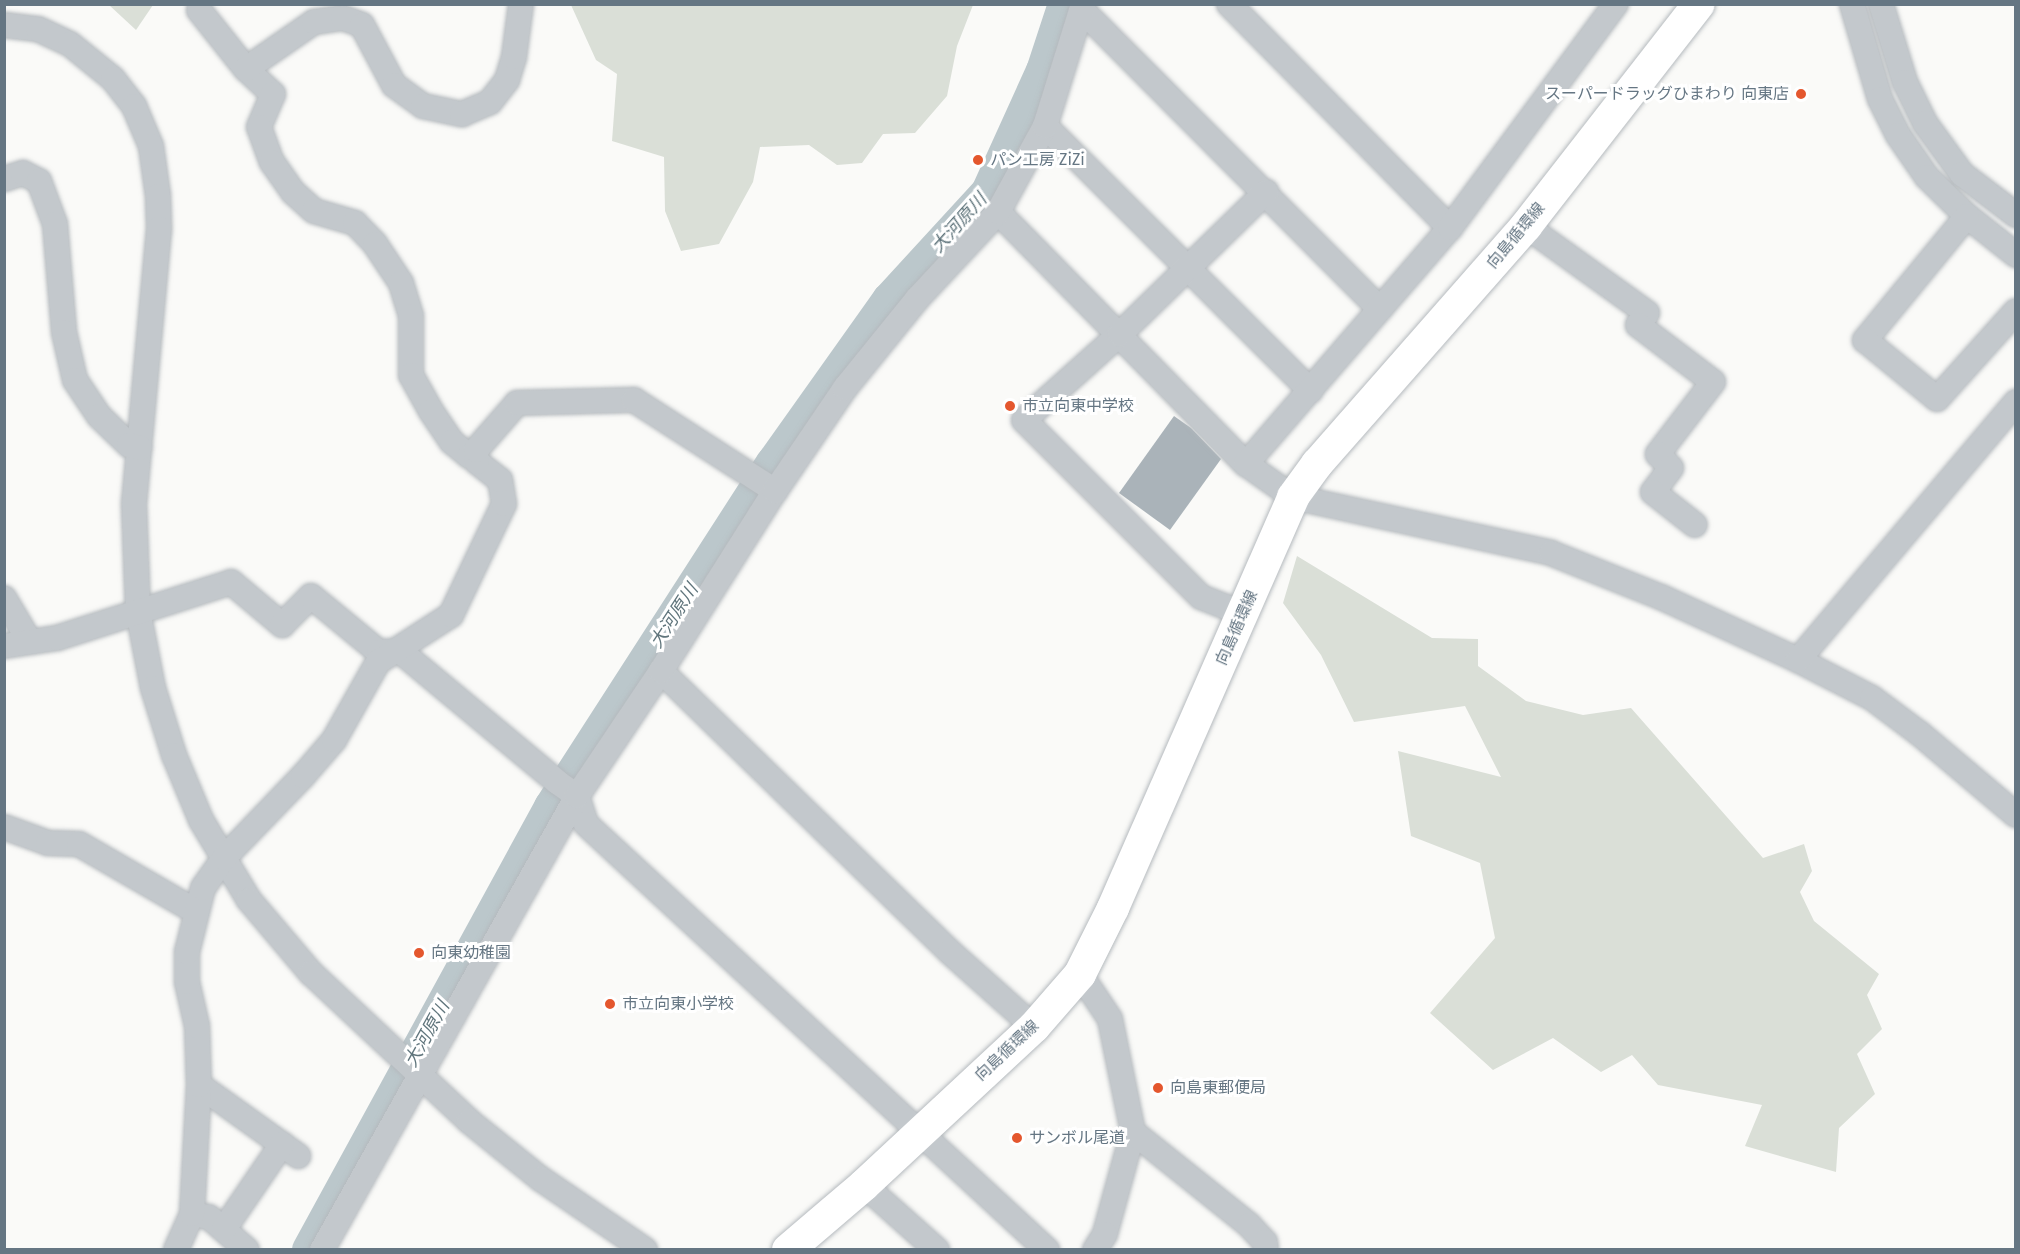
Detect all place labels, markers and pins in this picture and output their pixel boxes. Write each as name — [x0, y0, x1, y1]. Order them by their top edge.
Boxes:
place label: スーパードラッグひまわり 向東店 — [1545, 84, 1789, 104]
marker: スーパードラッグひまわり 向東店 — [1794, 87, 1808, 101]
place label: パン工房 ZiZi — [990, 150, 1084, 170]
marker: パン工房 ZiZi — [971, 153, 985, 167]
place label: 市立向東中学校 — [1022, 396, 1134, 416]
marker: 市立向東中学校 — [1003, 399, 1017, 413]
place label: 向東幼稚園 — [431, 943, 511, 963]
marker: 向東幼稚園 — [412, 946, 426, 960]
place label: 市立向東小学校 — [622, 994, 734, 1014]
marker: 市立向東小学校 — [603, 997, 617, 1011]
place label: 向島東郵便局 — [1170, 1078, 1266, 1098]
marker: 向島東郵便局 — [1151, 1081, 1165, 1095]
place label: サンボル尾道 — [1029, 1128, 1125, 1148]
marker: サンボル尾道 — [1010, 1131, 1024, 1145]

